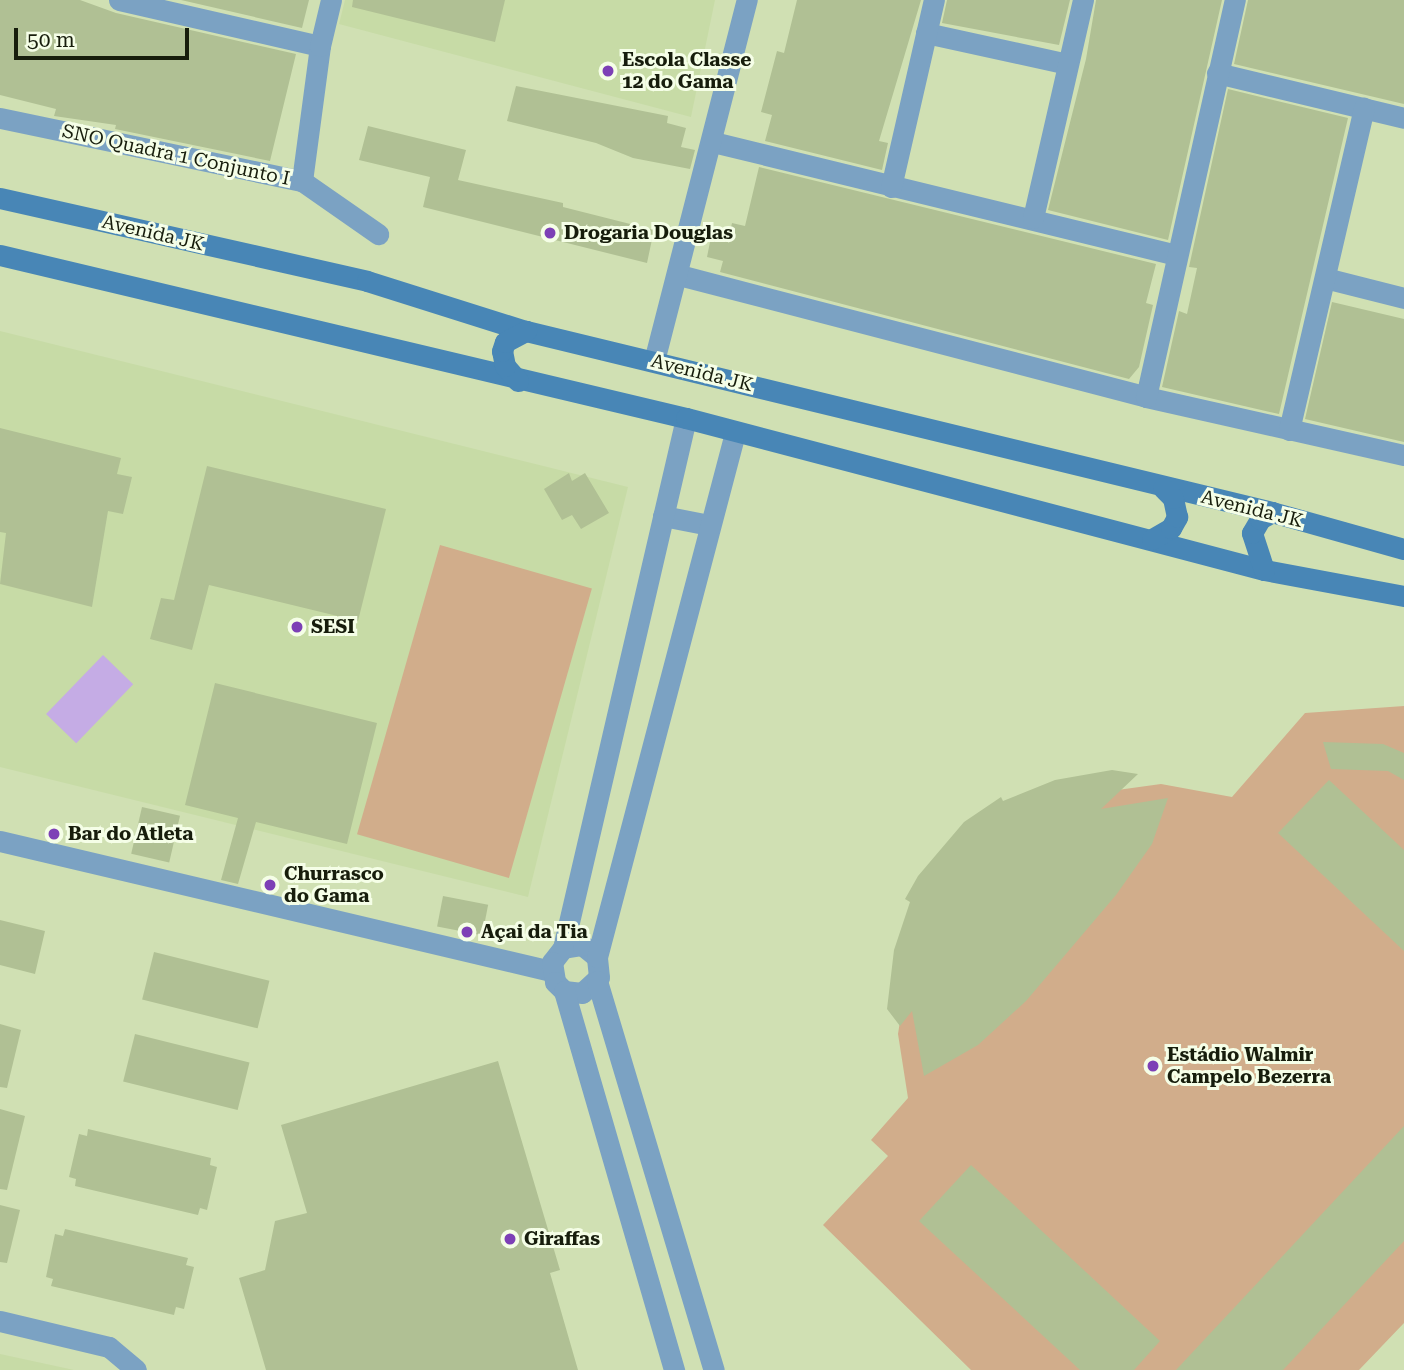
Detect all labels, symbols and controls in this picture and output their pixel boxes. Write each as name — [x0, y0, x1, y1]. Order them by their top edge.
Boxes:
scale bar — [18, 14, 192, 58]
text: 50 m — [27, 28, 75, 52]
place label: Escola Classe 12 do Gama — [622, 49, 751, 93]
marker: Escola Classe 12 do Gama — [600, 63, 616, 79]
street label: SNO Quadra 1 Conjunto I — [60, 120, 292, 190]
street label: Avenida JK — [100, 210, 206, 256]
place label: Drogaria Douglas — [564, 222, 733, 244]
marker: Drogaria Douglas — [542, 225, 558, 241]
street label: Avenida JK — [649, 349, 755, 397]
street label: Avenida JK — [1199, 485, 1305, 533]
place label: SESI — [311, 616, 355, 638]
marker: SESI — [289, 619, 305, 635]
place label: Bar do Atleta — [68, 823, 193, 845]
marker: Bar do Atleta — [46, 826, 62, 842]
place label: Churrasco do Gama — [284, 863, 384, 907]
marker: Churrasco do Gama — [262, 877, 278, 893]
place label: Açai da Tia — [481, 921, 588, 943]
marker: Açai da Tia — [459, 924, 475, 940]
place label: Estádio Walmir Campelo Bezerra — [1167, 1044, 1331, 1088]
marker: Estádio Walmir Campelo Bezerra — [1145, 1058, 1161, 1074]
place label: Giraffas — [524, 1228, 600, 1250]
marker: Giraffas — [502, 1231, 518, 1247]

